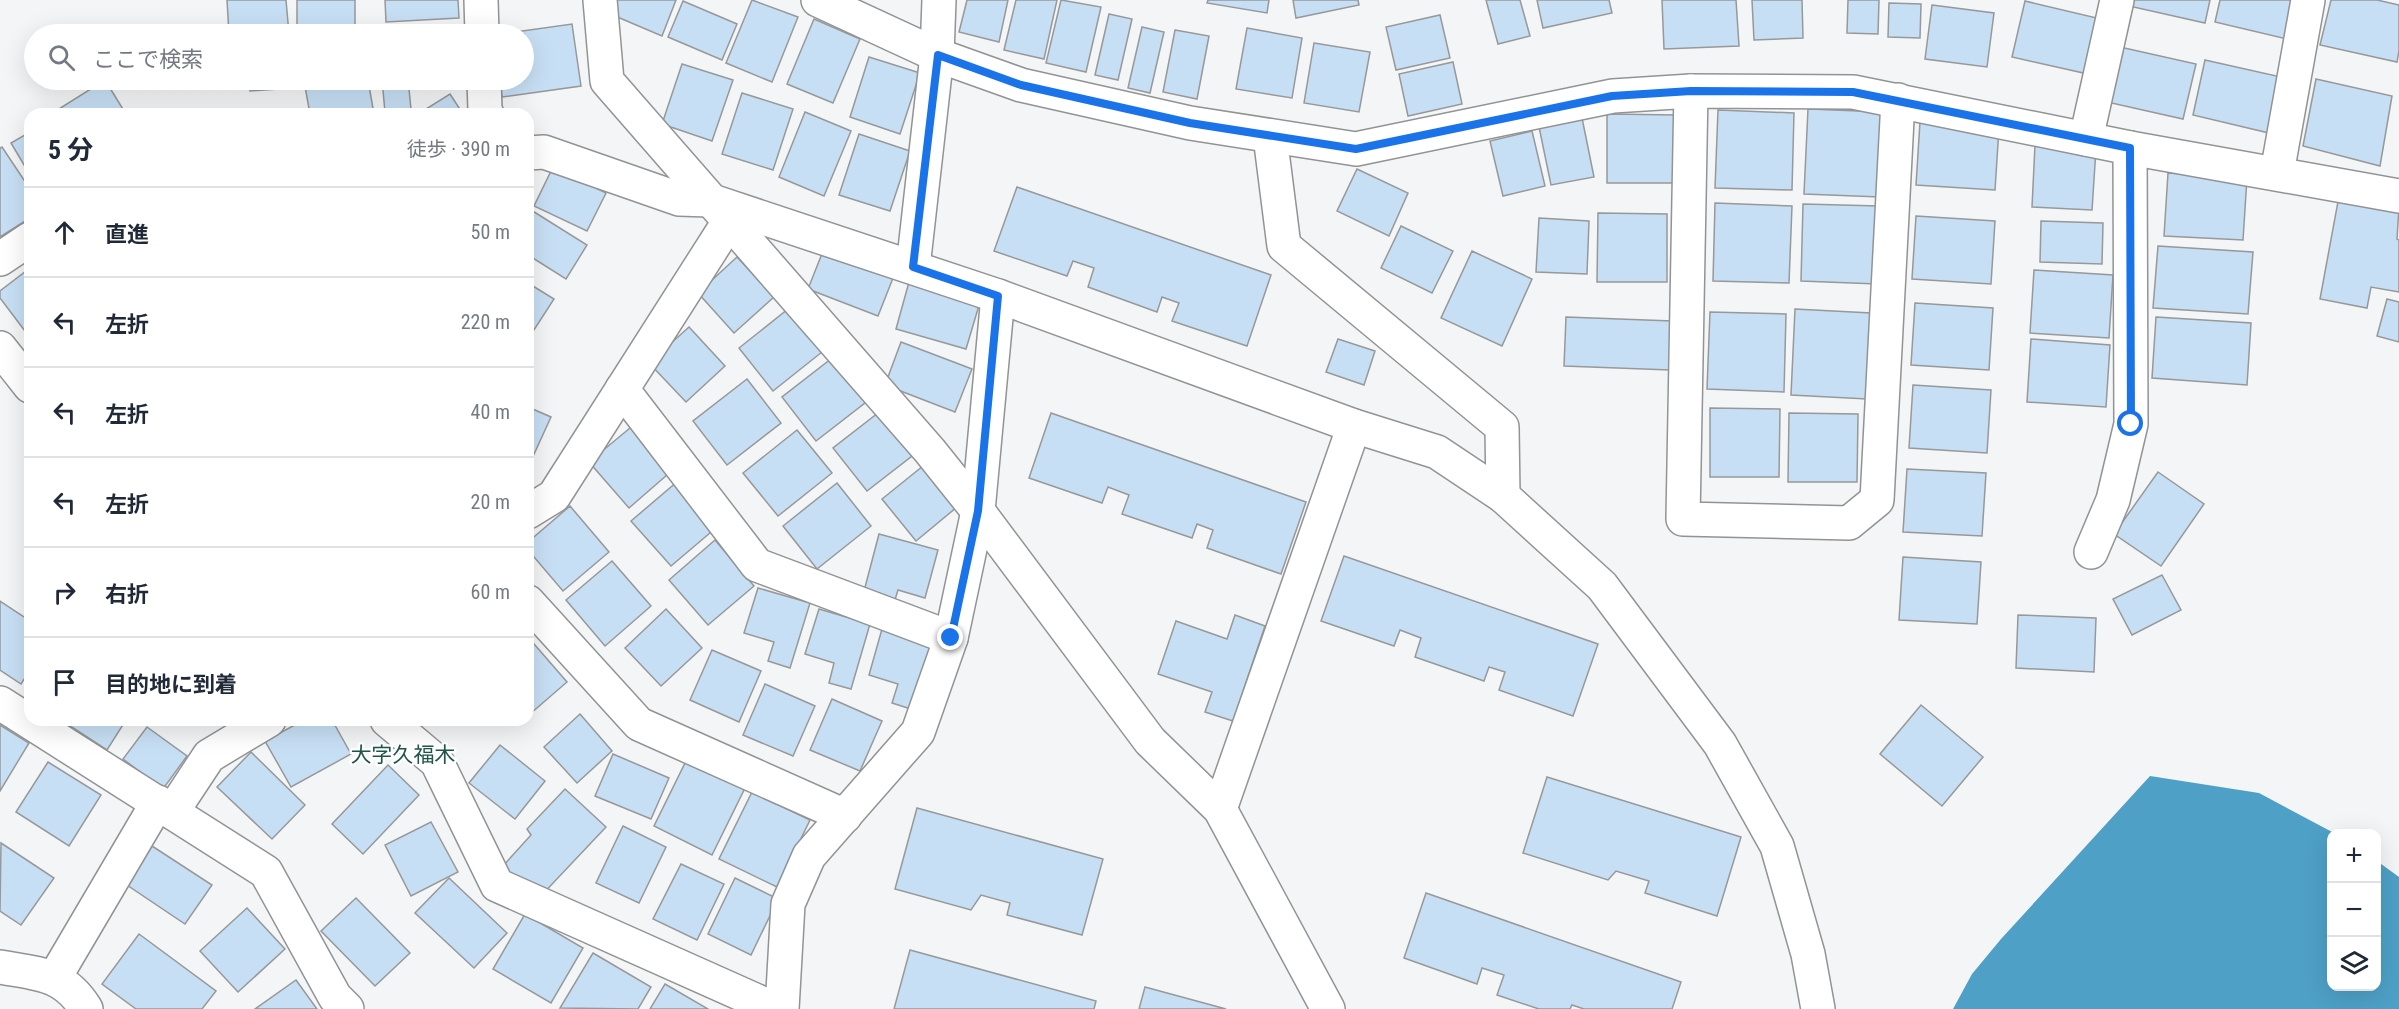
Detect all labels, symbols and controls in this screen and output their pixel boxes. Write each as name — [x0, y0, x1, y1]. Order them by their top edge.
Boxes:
search box — [24, 24, 534, 90]
icon: search — [45, 41, 78, 74]
text: ここで検索 — [93, 47, 203, 72]
text: 5 分 — [48, 135, 93, 165]
text: 徒歩 · 390 m — [407, 137, 510, 161]
icon: ahead — [48, 216, 81, 249]
text: 50 m — [471, 220, 510, 244]
text: 直進 — [105, 222, 149, 247]
icon: left — [48, 306, 81, 339]
text: 220 m — [461, 310, 510, 334]
text: 左折 — [105, 312, 149, 337]
icon: left — [48, 396, 81, 429]
text: 40 m — [471, 400, 510, 424]
text: 左折 — [105, 402, 149, 427]
route start — [2117, 410, 2143, 436]
icon: left — [48, 486, 81, 519]
text: 20 m — [471, 490, 510, 514]
text: 左折 — [105, 492, 149, 517]
icon: right — [48, 576, 81, 609]
text: 60 m — [471, 580, 510, 604]
text: 右折 — [105, 582, 149, 607]
route end — [937, 624, 963, 650]
icon: arrive — [48, 666, 81, 699]
text: 目的地に到着 — [105, 672, 237, 697]
district label: 大字久福木 — [351, 743, 456, 767]
map controls — [2327, 829, 2381, 991]
button: + — [2327, 829, 2381, 883]
button: − — [2327, 883, 2381, 937]
button: layers — [2327, 937, 2381, 991]

